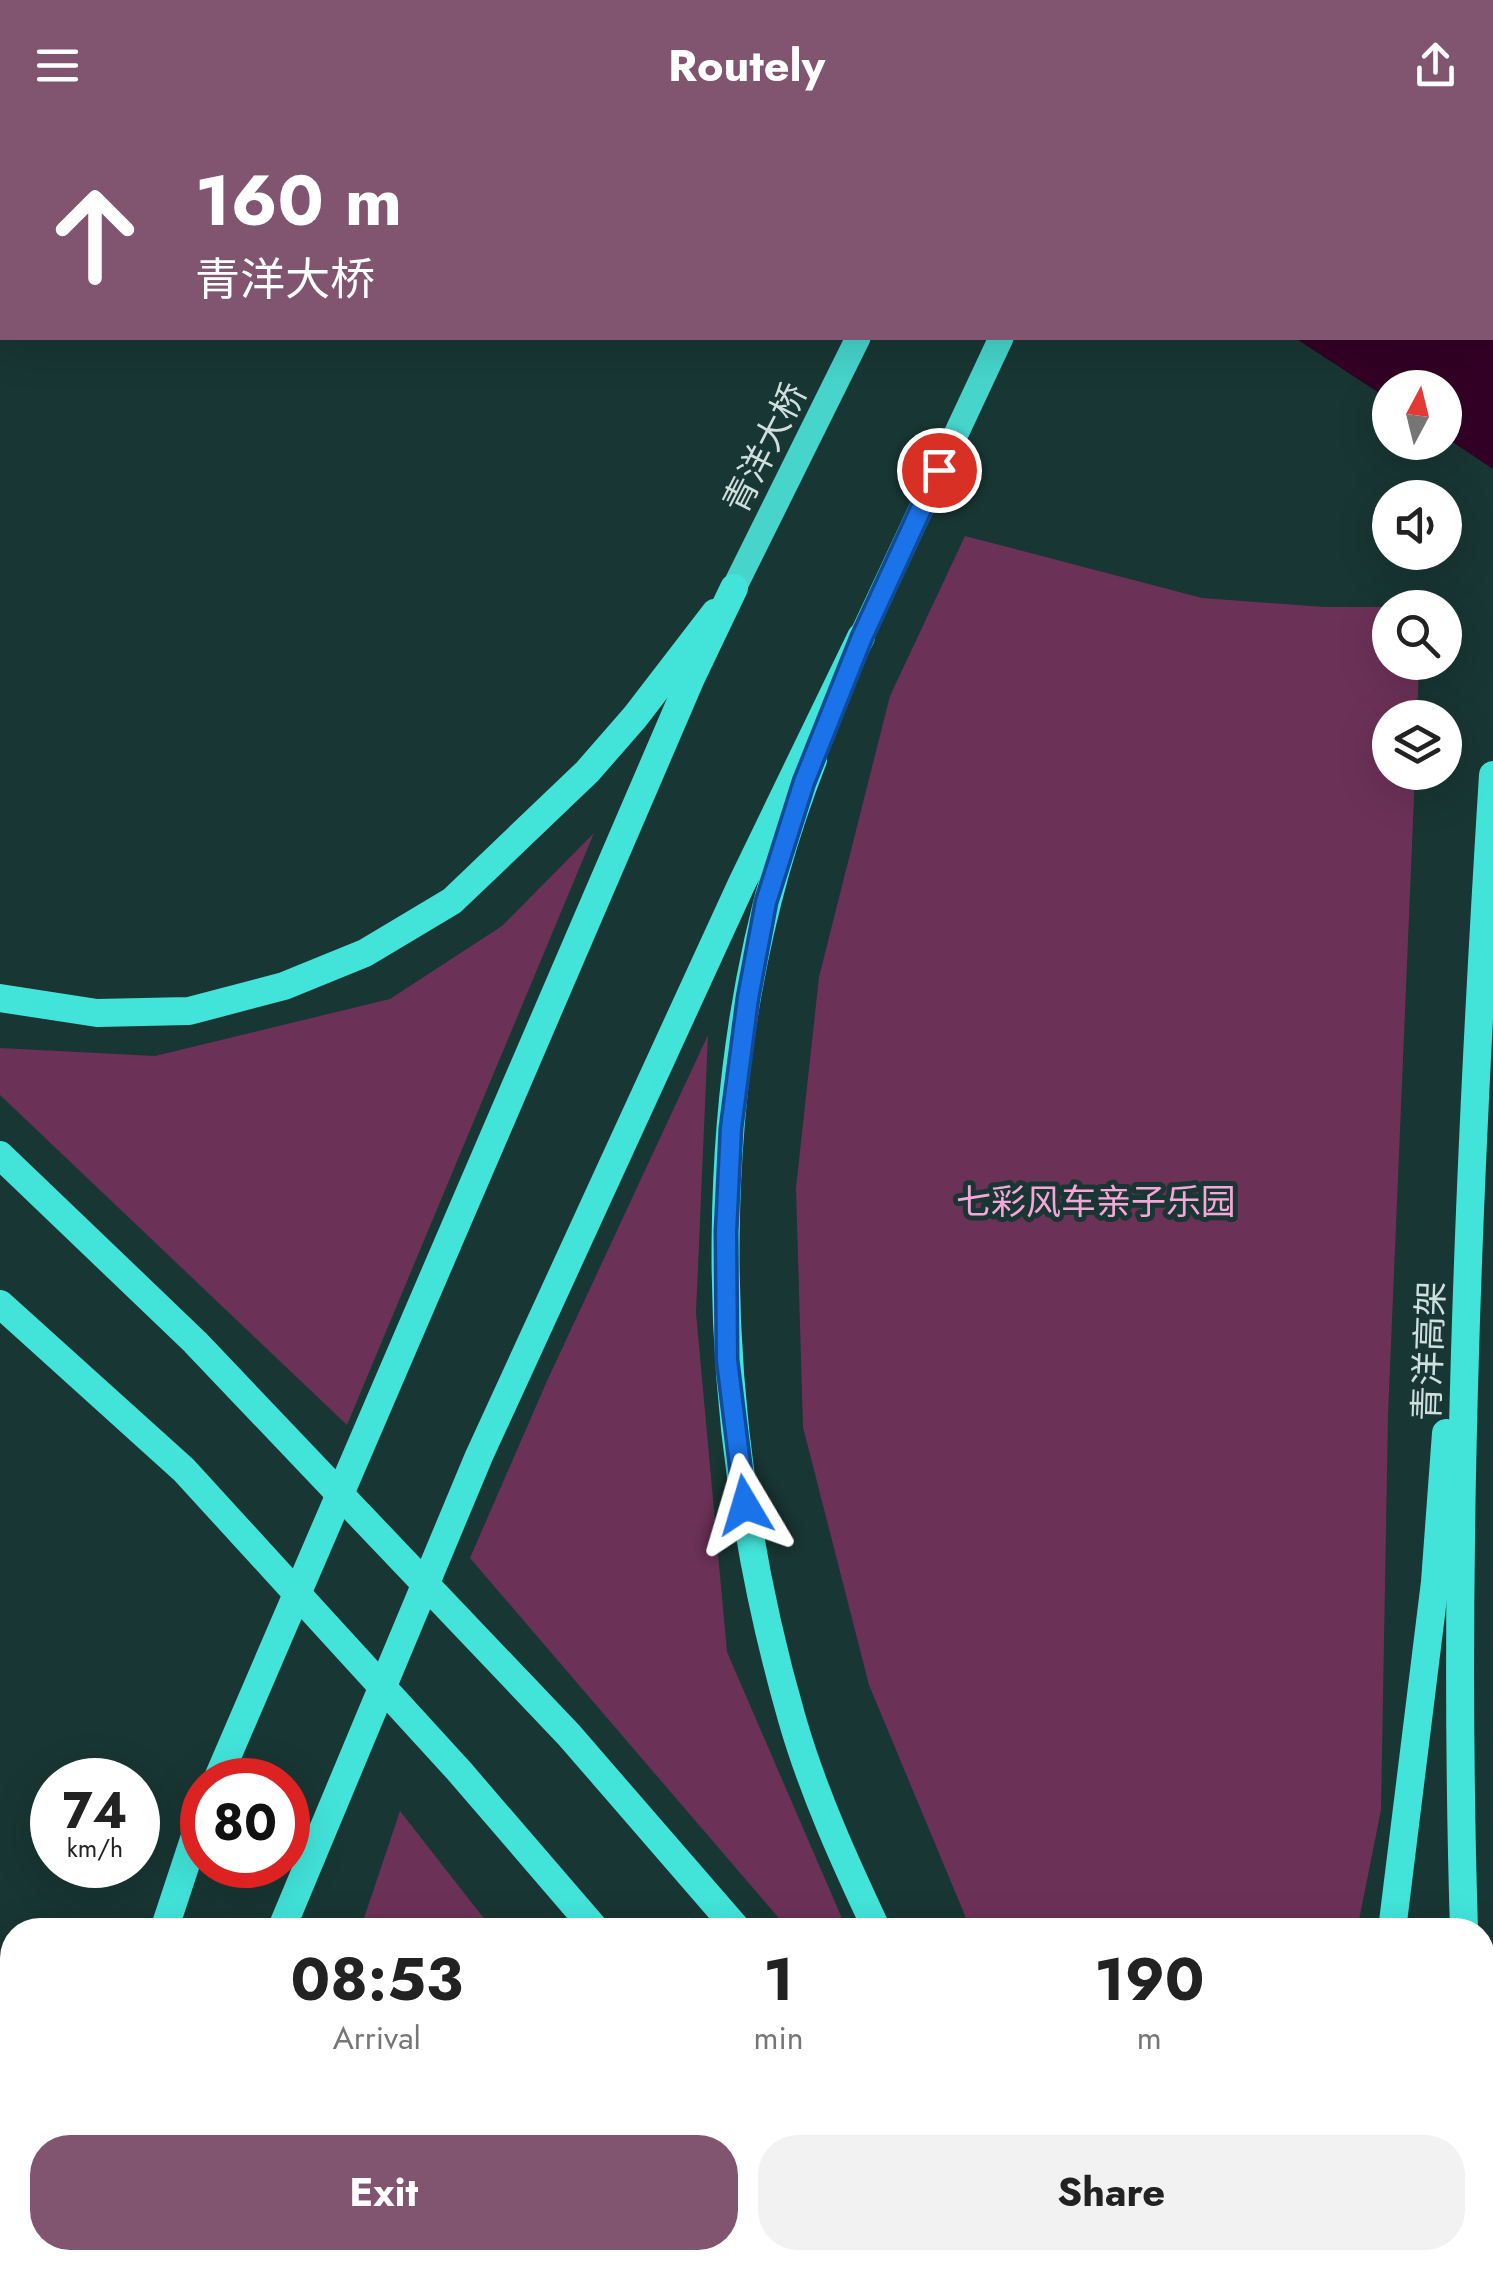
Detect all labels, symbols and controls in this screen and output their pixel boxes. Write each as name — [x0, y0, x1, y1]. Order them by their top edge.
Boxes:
text: Routely — [668, 33, 825, 98]
icon: menu — [30, 38, 85, 93]
icon: share — [1408, 38, 1463, 93]
text: 160 m — [195, 150, 402, 251]
icon: ahead — [30, 170, 160, 300]
text: 青洋大桥 — [195, 247, 375, 312]
north arrow — [1372, 370, 1462, 460]
map controls — [1372, 370, 1462, 790]
street label: 青洋大桥 — [711, 374, 819, 522]
pin — [897, 428, 982, 513]
icon: arrive — [912, 443, 967, 498]
button: sound — [1372, 480, 1462, 570]
button: search — [1372, 590, 1462, 680]
button: layers — [1372, 700, 1462, 790]
park label: 七彩风车亲子乐园 — [956, 1177, 1236, 1227]
street label: 青洋高架 — [1402, 1280, 1456, 1422]
position arrow — [693, 1453, 797, 1557]
speed limit sign: 80 — [180, 1758, 310, 1888]
text: 74 — [62, 1774, 128, 1847]
text: km/h — [67, 1830, 123, 1866]
text: 08:53 — [290, 1936, 463, 2023]
text: 1 — [763, 1936, 794, 2023]
text: 190 — [1094, 1936, 1205, 2023]
text: Arrival — [333, 2015, 421, 2061]
text: min — [754, 2015, 804, 2061]
text: m — [1137, 2015, 1162, 2061]
button: Exit — [30, 2135, 738, 2250]
button: Share — [758, 2135, 1465, 2250]

